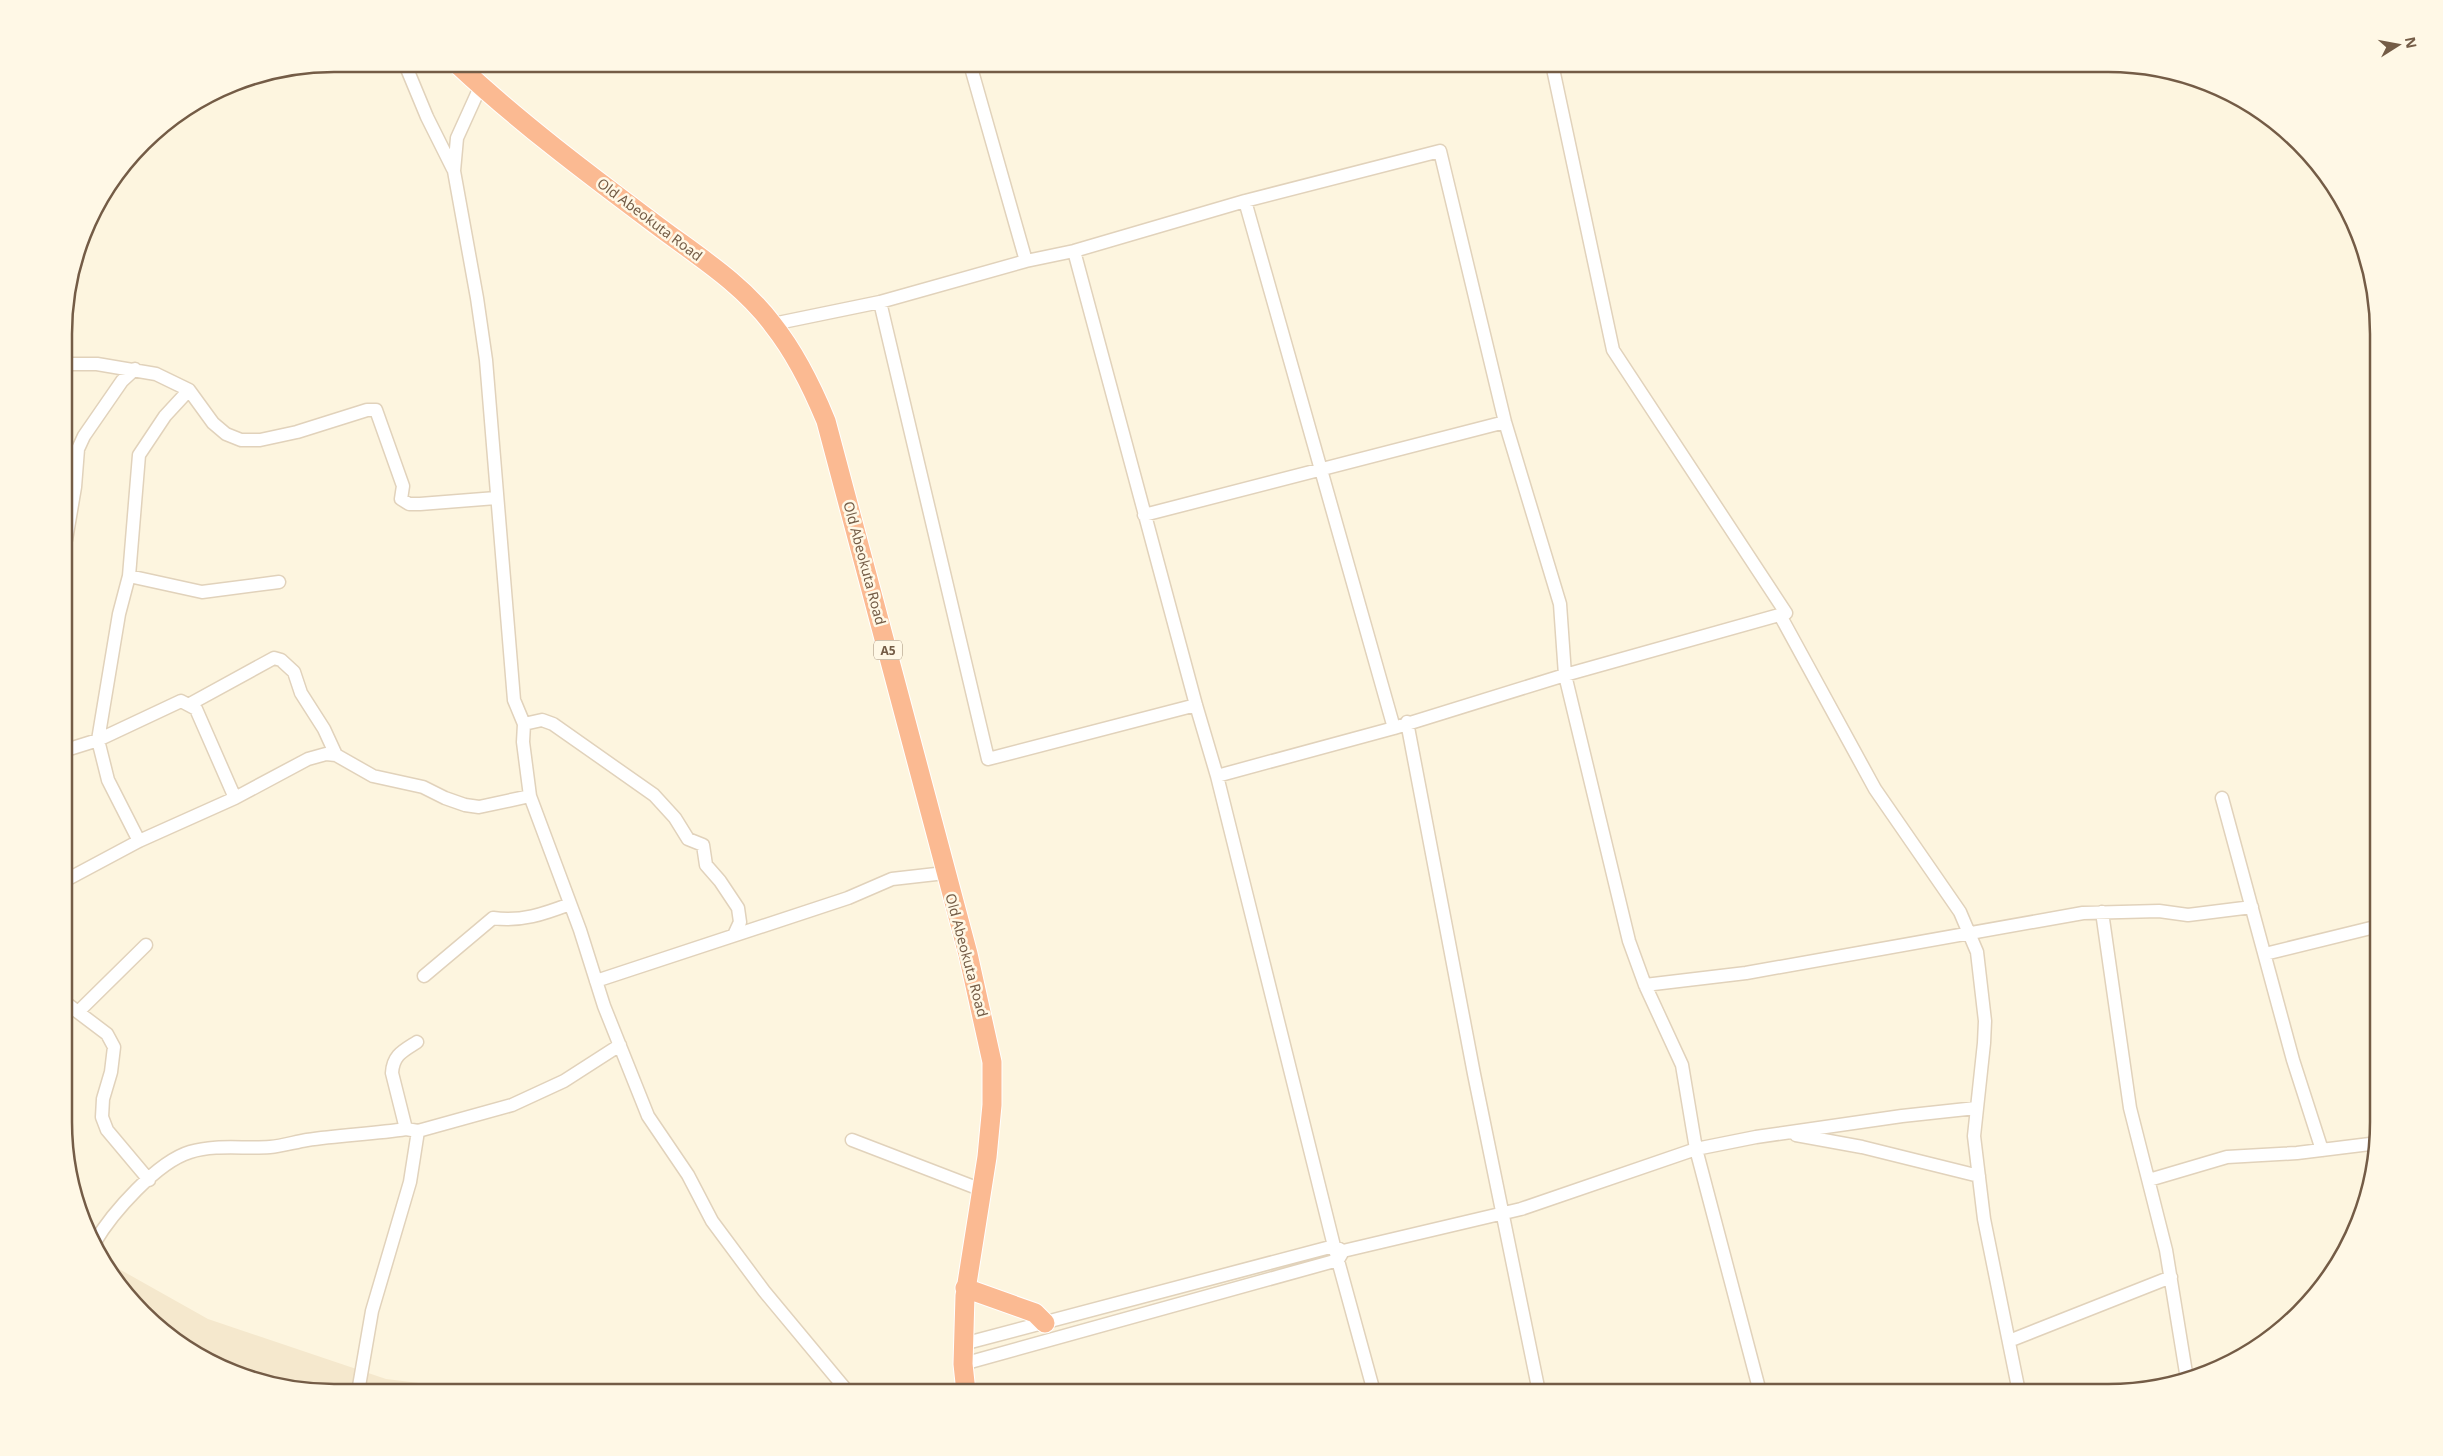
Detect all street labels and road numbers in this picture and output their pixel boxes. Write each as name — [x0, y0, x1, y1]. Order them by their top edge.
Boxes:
street label: Old Abeokuta Road — [594, 173, 706, 265]
street label: Old Abeokuta Road — [839, 499, 891, 627]
road number: A5 — [874, 640, 902, 660]
street label: Old Abeokuta Road — [941, 891, 993, 1019]

